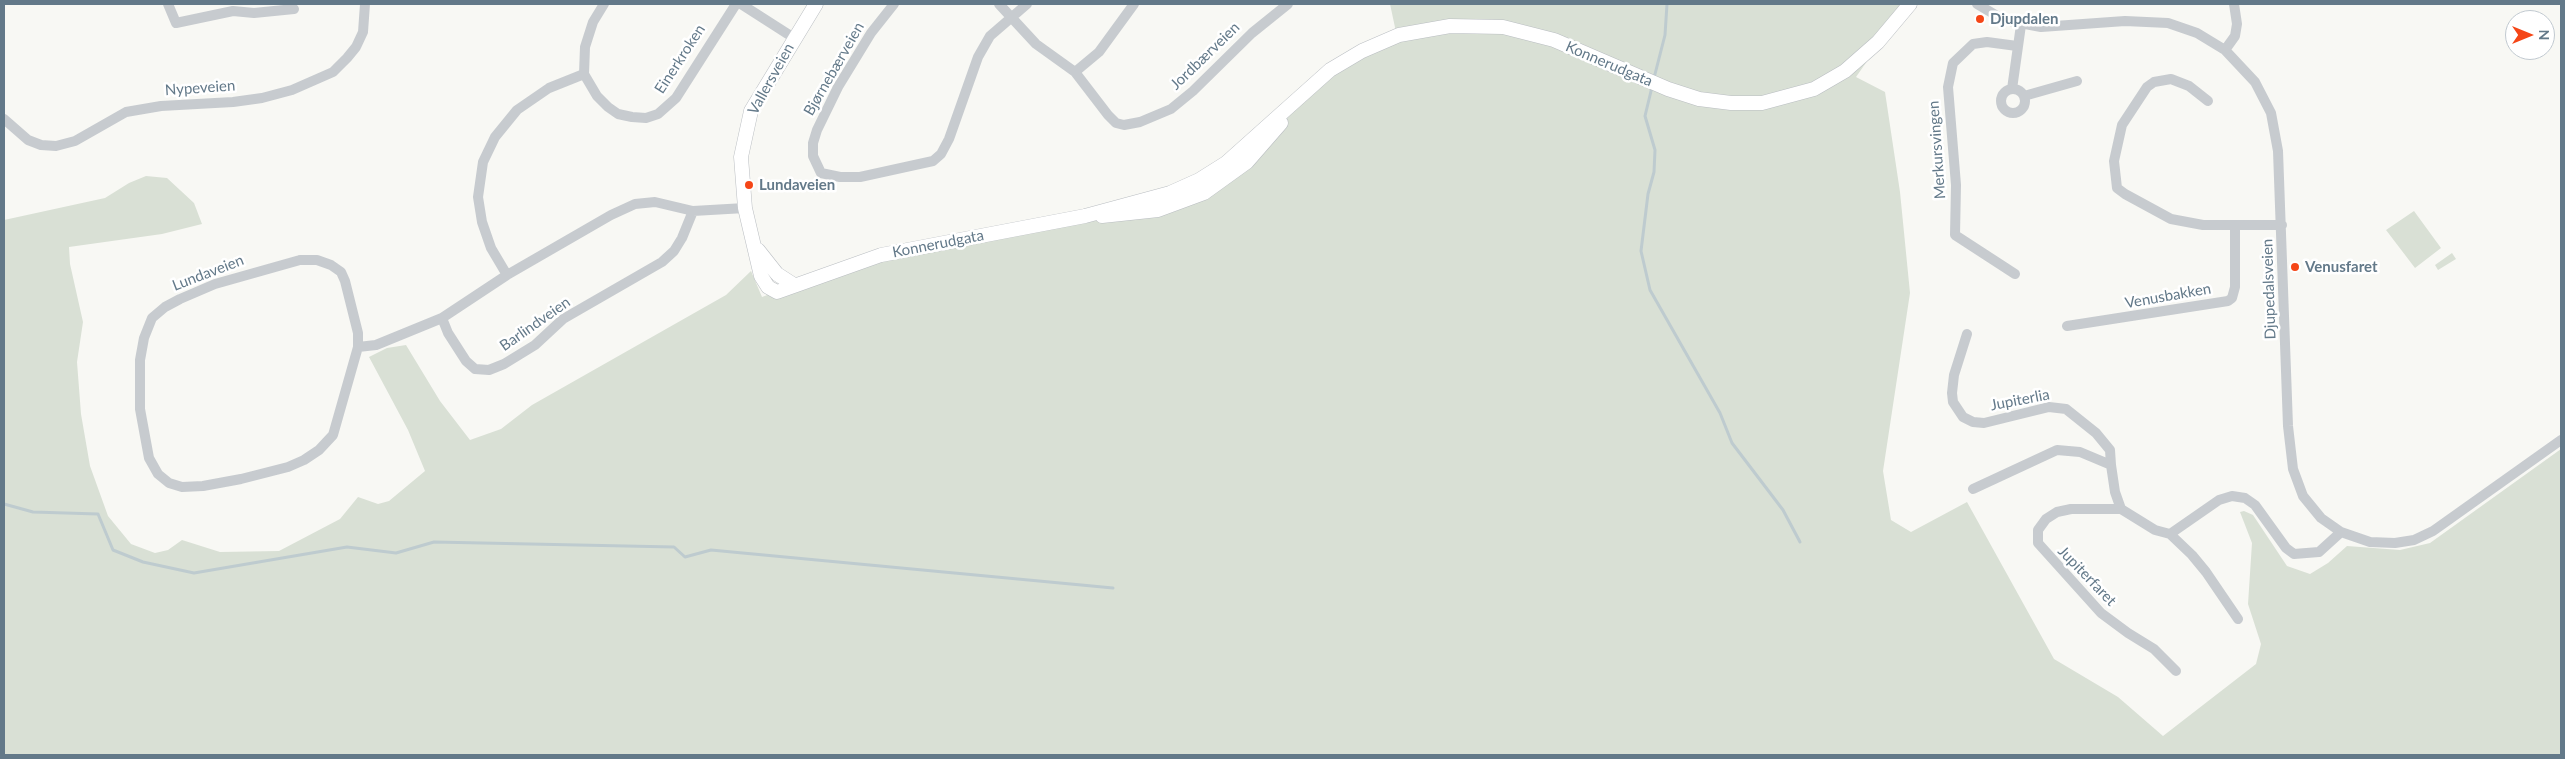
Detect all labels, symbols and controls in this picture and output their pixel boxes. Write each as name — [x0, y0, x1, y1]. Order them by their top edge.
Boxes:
place label: Djupdalen — [1990, 10, 2058, 28]
north arrow — [2505, 10, 2555, 60]
marker: Djupdalen — [1974, 13, 1986, 25]
street label: Jordbærveien — [1167, 18, 1243, 94]
street label: Bjørnebærveien — [800, 19, 868, 119]
street label: Einerkroken — [651, 21, 709, 97]
text: N — [2536, 30, 2553, 40]
street label: Konnerudgata — [1563, 38, 1655, 90]
street label: Vallersveien — [744, 40, 798, 118]
street label: Nypeveien — [164, 77, 236, 99]
street label: Merkursvingen — [1925, 100, 1949, 200]
place label: Lundaveien — [759, 176, 835, 194]
marker: Lundaveien — [743, 179, 755, 191]
street label: Konnerudgata — [891, 226, 985, 262]
street label: Djupedalsveien — [2258, 238, 2280, 340]
street label: Lundaveien — [170, 251, 246, 295]
place label: Venusfaret — [2305, 258, 2378, 276]
marker: Venusfaret — [2289, 261, 2301, 273]
street label: Venusbakken — [2124, 280, 2212, 312]
street label: Barlindveien — [496, 293, 574, 355]
street label: Jupiterlia — [1989, 385, 2051, 415]
street label: Jupiterfaret — [2054, 542, 2120, 610]

